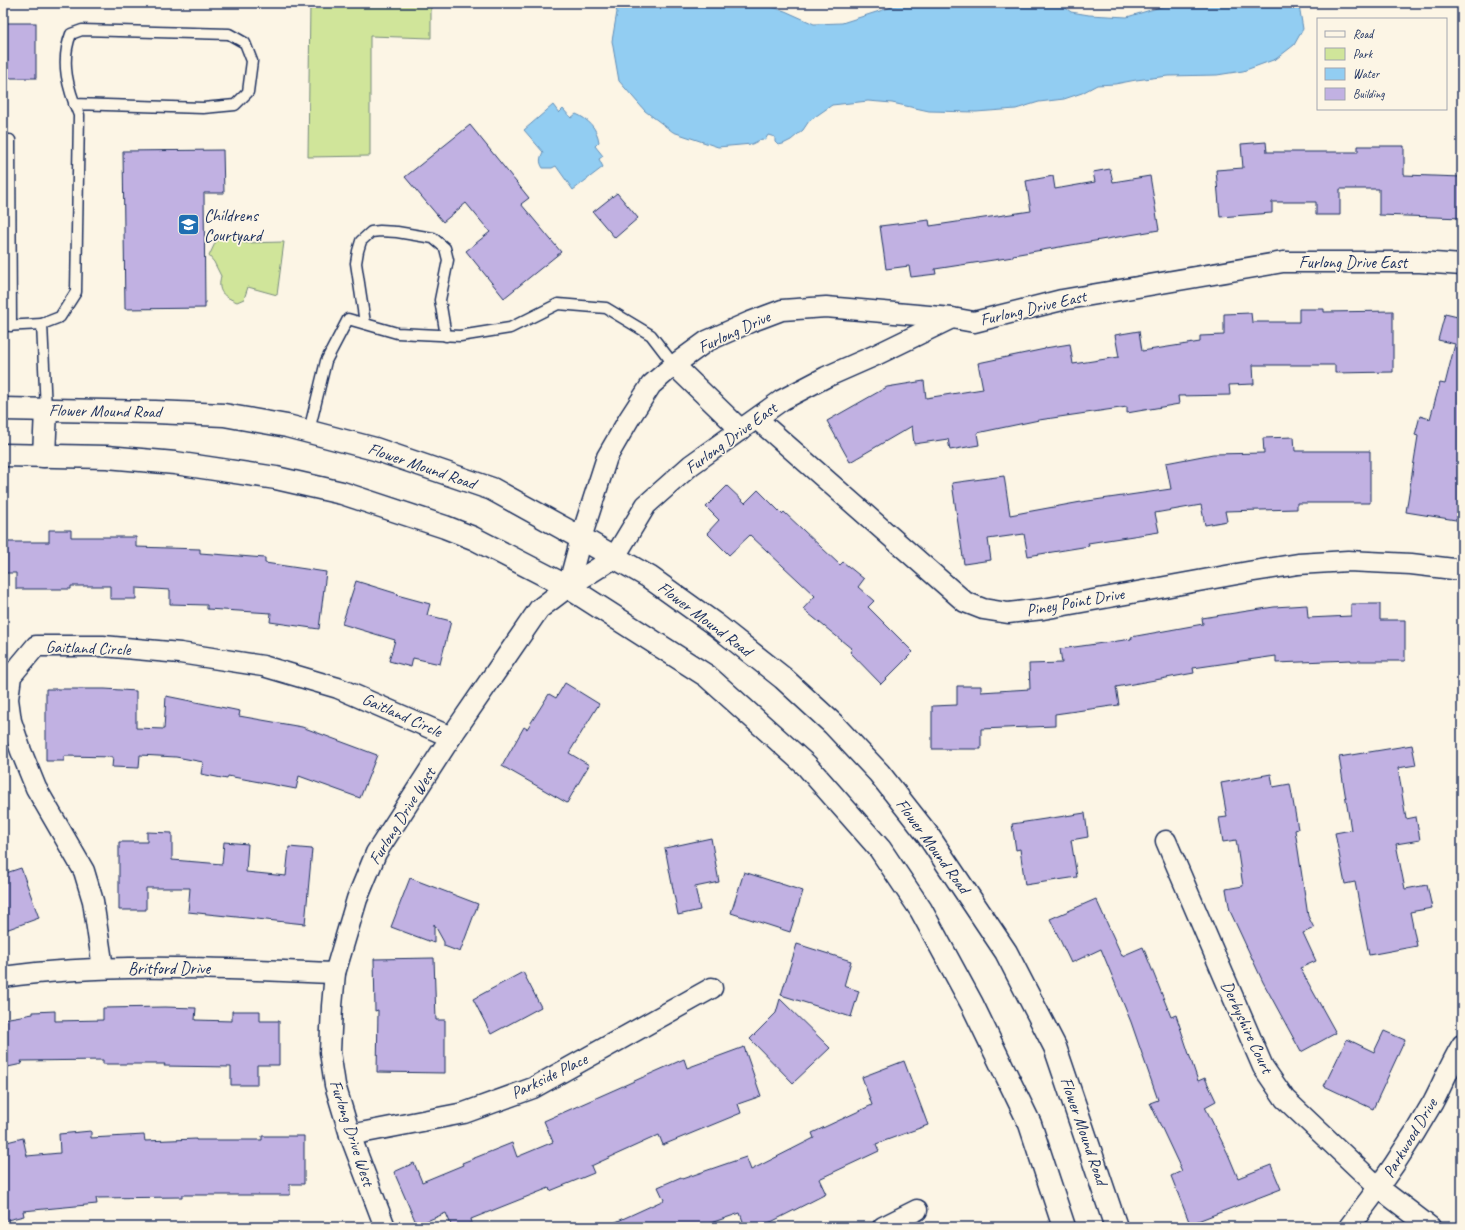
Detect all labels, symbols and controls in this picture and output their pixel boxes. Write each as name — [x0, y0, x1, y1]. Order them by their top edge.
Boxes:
legend — [1317, 18, 1447, 110]
text: Road — [1353, 26, 1375, 42]
text: Park — [1353, 46, 1374, 62]
text: Water — [1353, 66, 1381, 82]
text: Building — [1353, 86, 1385, 102]
place label: Childrens Courtyard — [204, 205, 265, 246]
school or university icon: Childrens Courtyard — [176, 212, 202, 238]
street label: Furlong Drive East — [1299, 252, 1409, 273]
street label: Furlong Drive East — [978, 285, 1090, 330]
street label: Furlong Drive — [695, 306, 775, 358]
street label: Furlong Drive East — [681, 396, 783, 478]
street label: Flower Mound Road — [49, 400, 164, 423]
street label: Flower Mound Road — [365, 438, 481, 495]
street label: Flower Mound Road — [654, 577, 758, 663]
street label: Piney Point Drive — [1024, 583, 1127, 621]
street label: Gaitland Circle — [45, 636, 132, 660]
street label: Gaitland Circle — [359, 688, 446, 742]
street label: Furlong Drive West — [364, 762, 441, 868]
street label: Flower Mound Road — [891, 794, 976, 900]
street label: Britford Drive — [128, 958, 211, 979]
street label: Derbyshire Court — [1216, 978, 1279, 1079]
street label: Parkside Place — [507, 1048, 592, 1103]
street label: Flower Mound Road — [1056, 1074, 1113, 1190]
street label: Furlong Drive West — [325, 1077, 380, 1191]
street label: Parkwood Drive — [1378, 1093, 1443, 1181]

